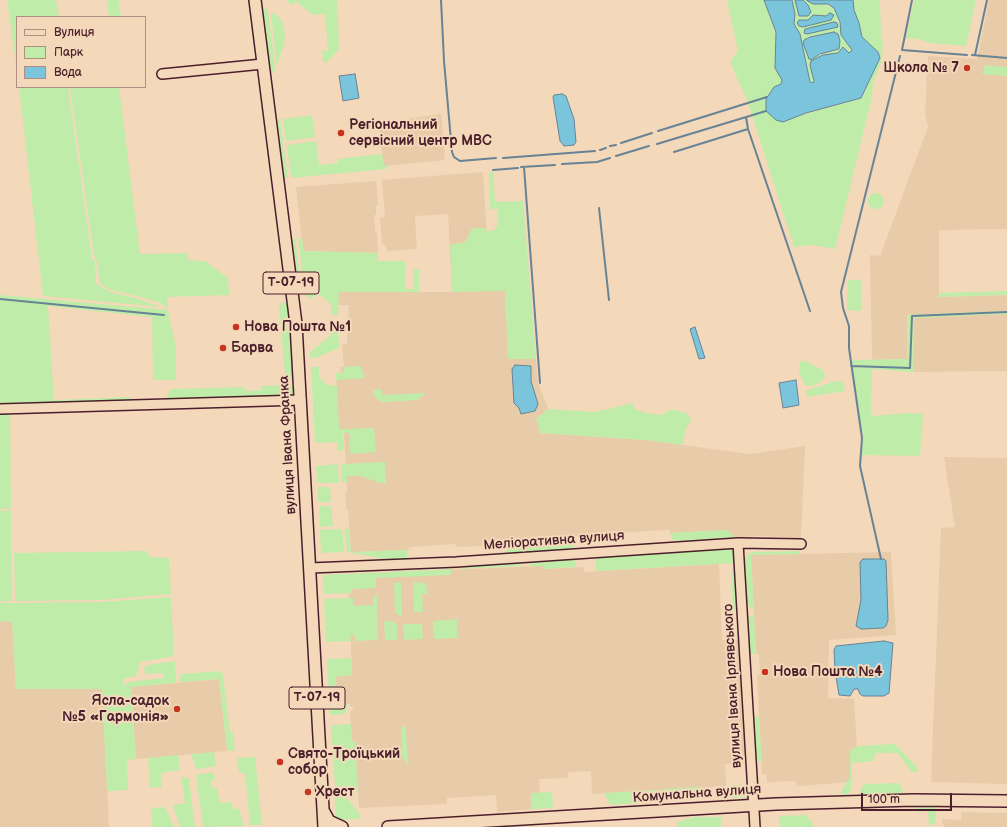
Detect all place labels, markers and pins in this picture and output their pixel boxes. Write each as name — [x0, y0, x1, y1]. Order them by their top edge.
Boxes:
place label: Школа № 7 — [883, 60, 959, 76]
marker: Школа № 7 — [962, 63, 972, 73]
place label: Регіональний сервісний центр МВС — [349, 117, 492, 150]
marker: Регіональний сервісний центр МВС — [336, 128, 346, 138]
place label: Нова Пошта №1 — [244, 319, 351, 335]
marker: Нова Пошта №1 — [231, 322, 241, 332]
place label: Барва — [231, 340, 273, 356]
marker: Барва — [218, 343, 228, 353]
place label: Нова Пошта №4 — [773, 664, 882, 680]
marker: Нова Пошта №4 — [760, 667, 770, 677]
place label: Ясла-садок №5 «Гармонія» — [62, 693, 169, 726]
marker: Ясла-садок №5 «Гармонія» — [172, 704, 182, 714]
place label: Свято-Троїцький собор — [288, 746, 400, 778]
marker: Свято-Троїцький собор — [275, 757, 285, 767]
place label: Хрест — [316, 784, 354, 800]
marker: Хрест — [303, 787, 313, 797]

